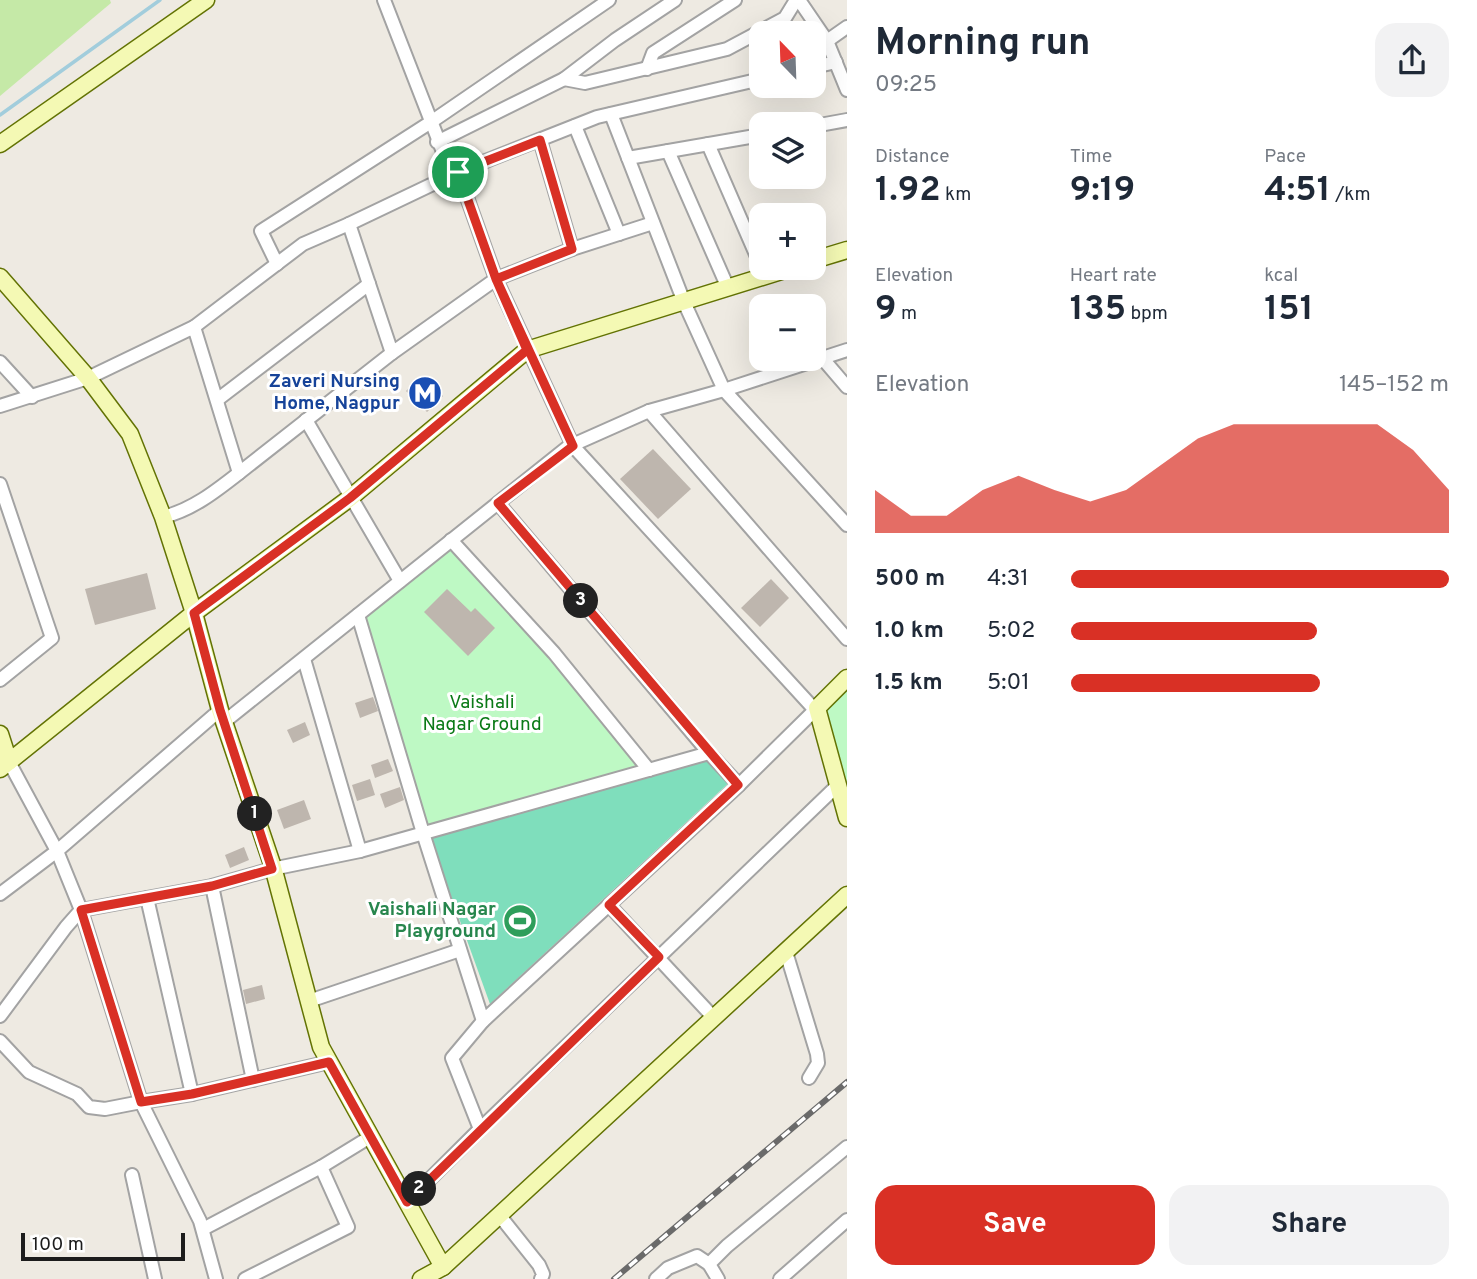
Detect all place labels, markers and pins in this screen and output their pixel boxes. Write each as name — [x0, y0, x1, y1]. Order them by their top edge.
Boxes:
pin — [428, 142, 488, 202]
place label: Zaveri Nursing Home, Nagpur — [269, 370, 400, 416]
metro station icon: Zaveri Nursing Home, Nagpur — [406, 374, 444, 412]
pin: 3 — [564, 584, 598, 618]
pin: 1 — [238, 796, 272, 832]
place label: Vaishali Nagar Playground — [368, 898, 496, 944]
sports icon: Vaishali Nagar Playground — [501, 902, 539, 940]
pin: 2 — [402, 1172, 436, 1206]

